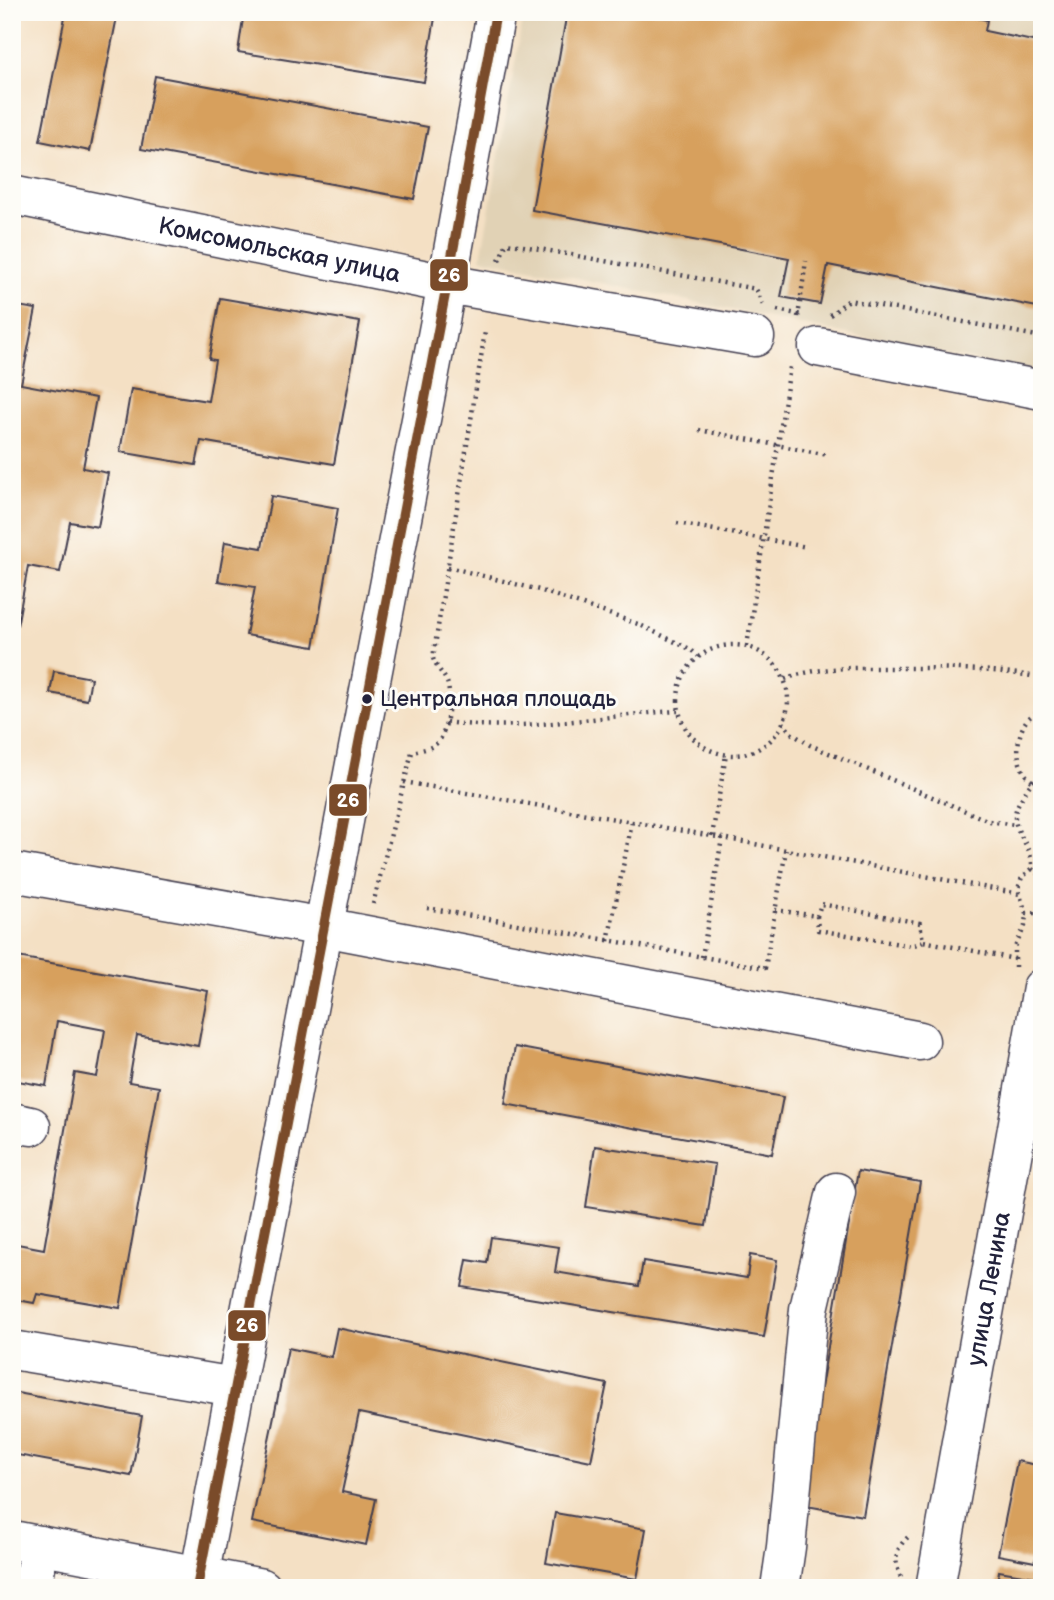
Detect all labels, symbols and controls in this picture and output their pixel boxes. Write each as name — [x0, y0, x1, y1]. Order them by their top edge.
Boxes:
street label: Комсомольская улица — [156, 211, 403, 289]
line badge: 26 — [429, 258, 469, 292]
text: 26 — [438, 265, 460, 288]
place label: Центральная площадь — [380, 686, 616, 713]
marker: Центральная площадь — [360, 692, 374, 706]
line badge: 26 — [328, 783, 368, 817]
text: 26 — [337, 790, 359, 813]
street label: улица Ленина — [960, 1209, 1016, 1368]
line badge: 26 — [227, 1309, 267, 1342]
text: 26 — [236, 1315, 258, 1338]

